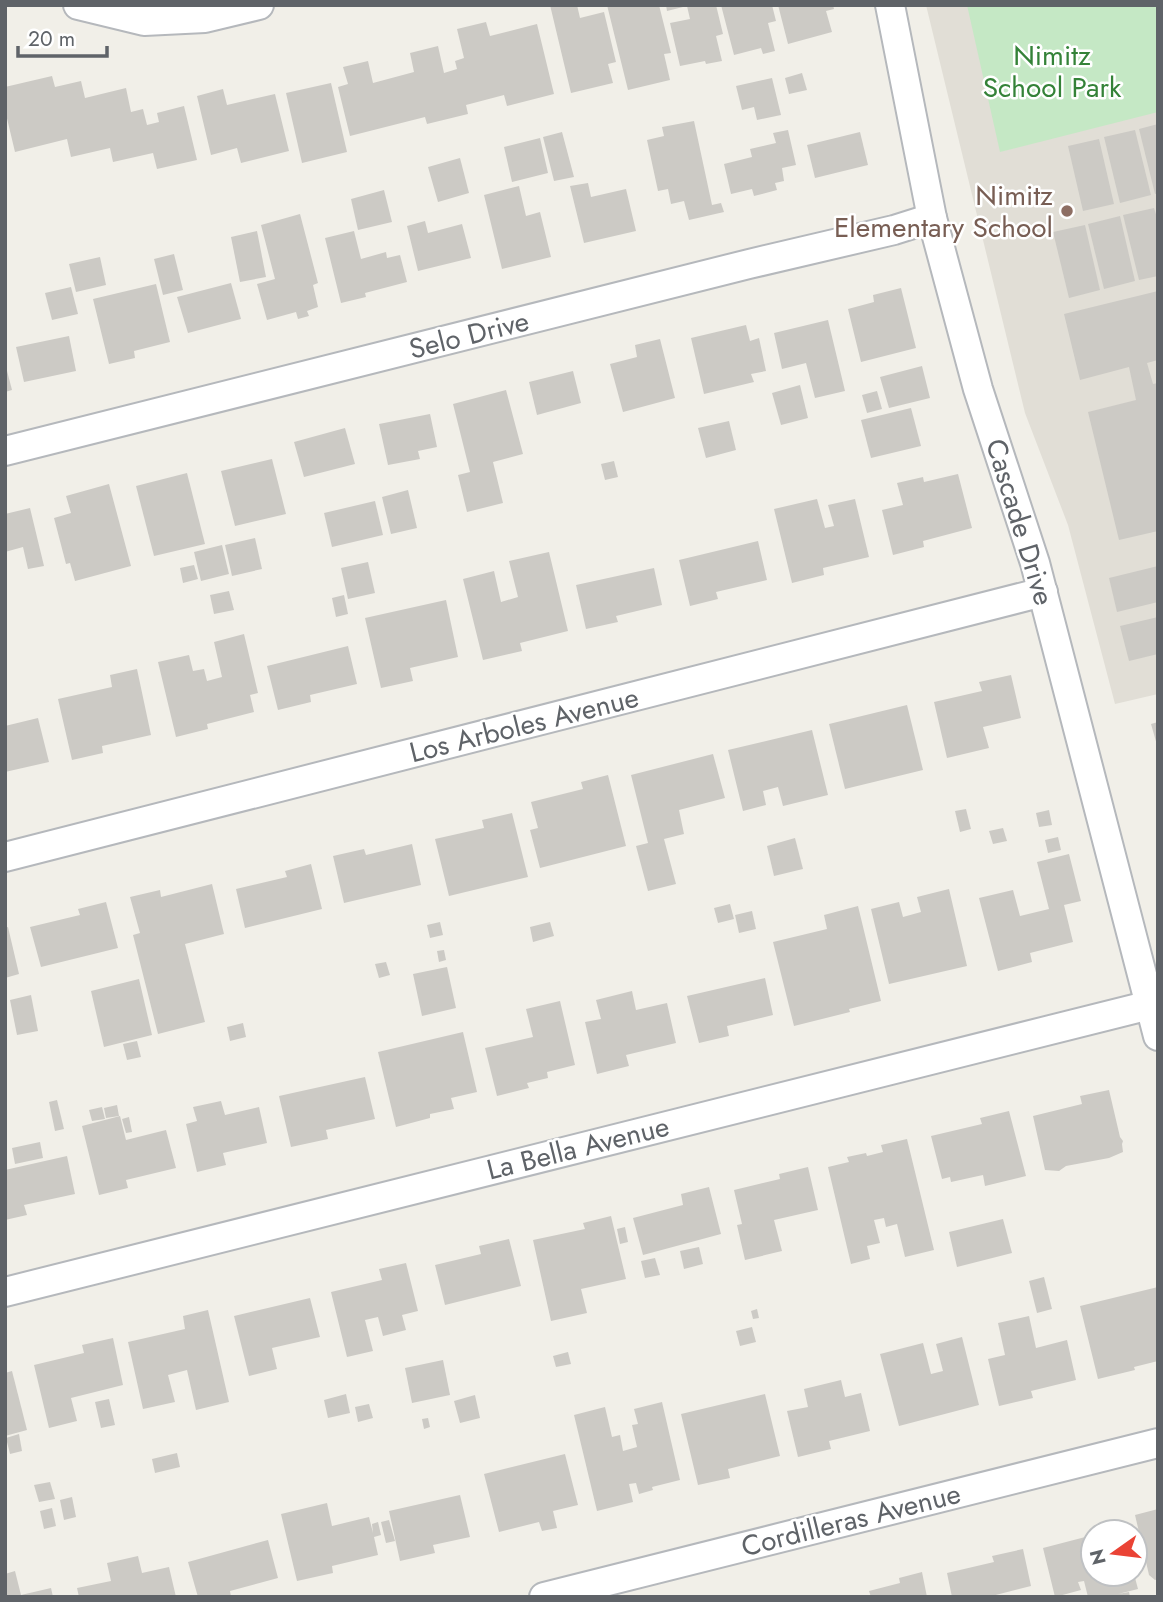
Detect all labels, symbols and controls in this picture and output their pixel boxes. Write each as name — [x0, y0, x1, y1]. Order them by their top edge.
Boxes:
scale bar — [18, 14, 107, 58]
text: 20 m — [28, 24, 75, 54]
park label: Nimitz School Park — [983, 35, 1122, 108]
place label: Nimitz Elementary School — [834, 175, 1053, 248]
marker: Nimitz Elementary School — [1059, 203, 1075, 219]
street label: Selo Drive — [405, 300, 533, 370]
street label: Cascade Drive — [975, 434, 1065, 610]
street label: Los Arboles Avenue — [405, 677, 643, 773]
street label: La Bella Avenue — [483, 1106, 673, 1190]
street label: Cordilleras Avenue — [737, 1473, 965, 1567]
north arrow — [1079, 1518, 1149, 1588]
text: N — [1083, 1546, 1113, 1568]

